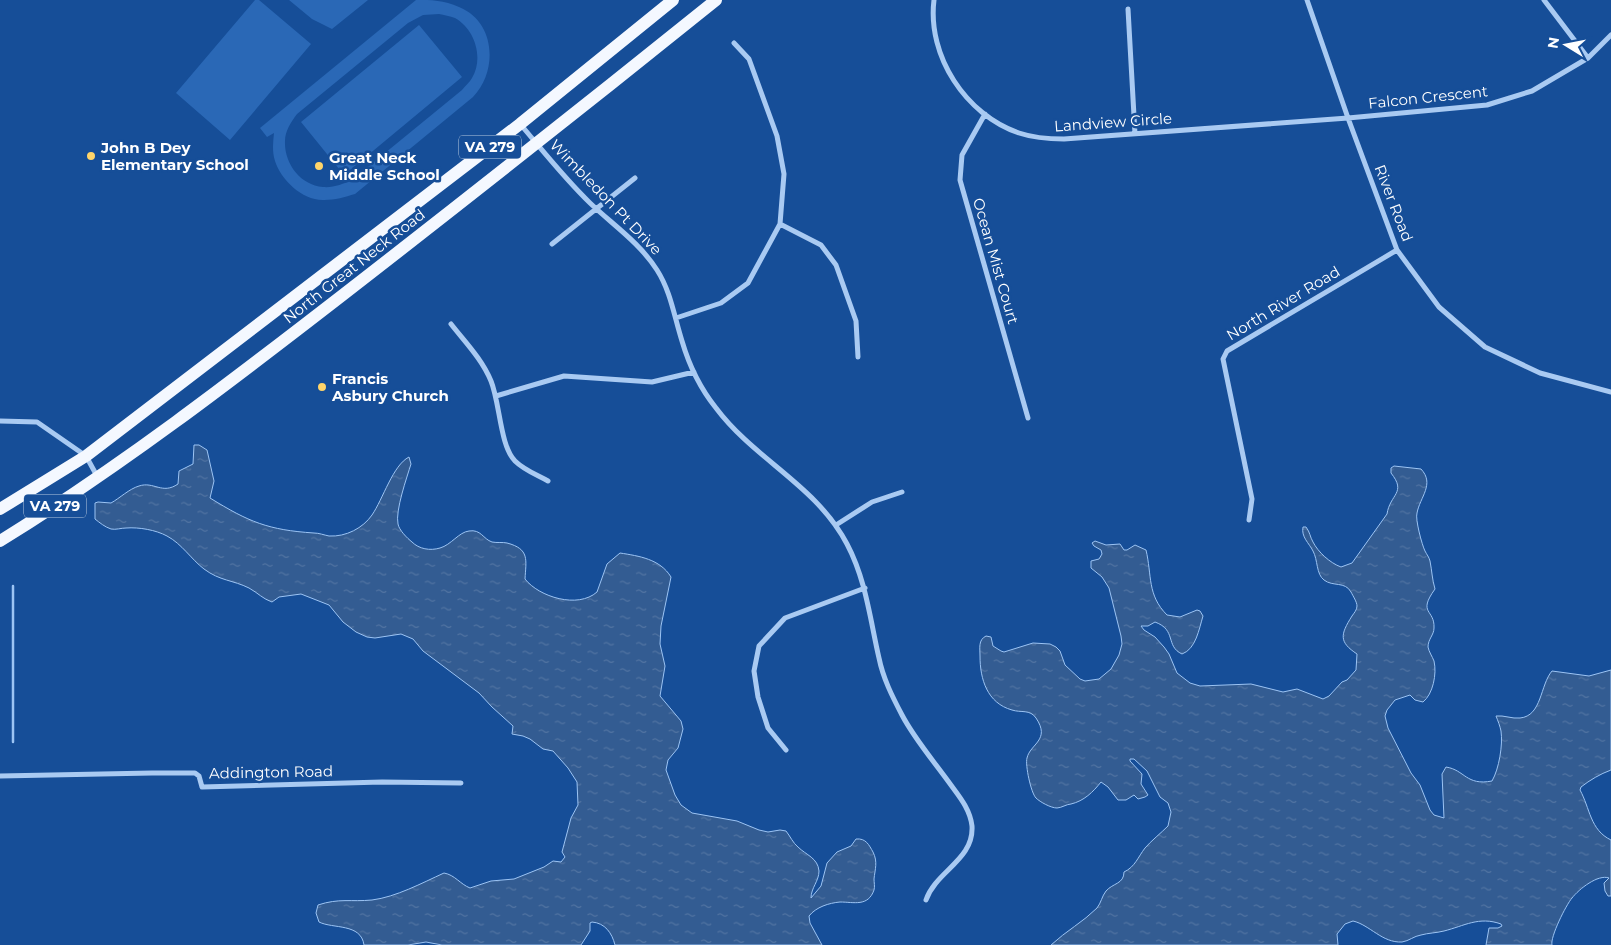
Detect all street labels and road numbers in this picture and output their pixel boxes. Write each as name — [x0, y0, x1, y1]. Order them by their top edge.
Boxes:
street label: Falcon Crescent — [1367, 81, 1489, 113]
street label: Landview Circle — [1053, 108, 1173, 136]
street label: Wimbledon Pt Drive — [546, 135, 666, 259]
road number: VA 279 — [459, 136, 521, 158]
street label: River Road — [1371, 162, 1417, 244]
street label: Ocean Mist Court — [969, 196, 1023, 326]
street label: North Great Neck Road — [279, 205, 429, 327]
street label: North River Road — [1223, 262, 1343, 344]
road number: VA 279 — [24, 494, 86, 518]
street label: Addington Road — [209, 761, 333, 783]

